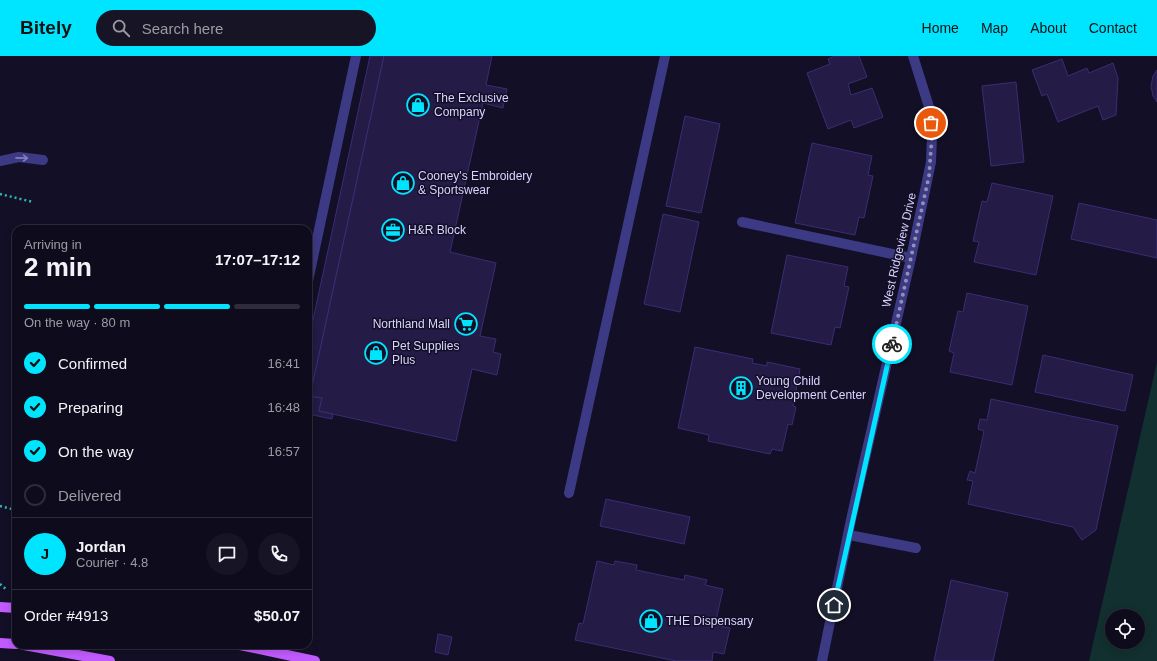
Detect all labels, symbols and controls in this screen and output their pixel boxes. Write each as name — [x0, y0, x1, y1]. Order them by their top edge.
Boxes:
search box — [96, 10, 376, 46]
text: Bitely — [20, 17, 72, 38]
icon: search — [110, 17, 132, 39]
text: Search here — [142, 20, 223, 37]
text: Home — [922, 20, 959, 36]
text: Map — [981, 20, 1008, 36]
text: About — [1030, 20, 1067, 36]
text: Contact — [1089, 20, 1137, 36]
place label: The Exclusive Company — [434, 91, 509, 119]
shop icon: The Exclusive Company — [405, 92, 431, 118]
pin — [914, 106, 948, 140]
icon: bag — [920, 112, 942, 134]
one-way arrow — [15, 154, 28, 162]
place label: Cooney's Embroidery & Sportswear — [418, 169, 532, 197]
shop icon: Cooney's Embroidery & Sportswear — [390, 170, 416, 196]
street label: West Ridgeview Drive — [879, 191, 919, 309]
office icon: H&R Block — [380, 217, 406, 243]
place label: H&R Block — [408, 223, 467, 237]
text: Arriving in — [24, 237, 82, 252]
text: 17:07–17:12 — [215, 251, 300, 268]
text: 2 min — [24, 252, 92, 282]
supermarket icon: Northland Mall — [453, 311, 479, 337]
text: On the way · 80 m — [24, 315, 130, 330]
place label: Northland Mall — [373, 317, 450, 331]
courier — [872, 324, 912, 364]
icon: bike — [881, 333, 903, 355]
place label: Pet Supplies Plus — [392, 339, 459, 367]
shop icon: Pet Supplies Plus — [363, 340, 389, 366]
icon: check — [24, 352, 46, 374]
text: Confirmed — [58, 355, 127, 372]
text: 16:41 — [267, 356, 300, 371]
place label: Young Child Development Center — [756, 374, 866, 402]
building icon: Young Child Development Center — [728, 375, 754, 401]
icon: check — [24, 396, 46, 418]
text: Preparing — [58, 399, 123, 416]
text: 16:48 — [267, 400, 300, 415]
icon: check — [24, 440, 46, 462]
text: On the way — [58, 443, 134, 460]
text: 16:57 — [267, 444, 300, 459]
text: Delivered — [58, 487, 121, 504]
button: chat — [206, 533, 248, 575]
button: phone — [258, 533, 300, 575]
text: Jordan — [76, 538, 126, 555]
text: J — [41, 545, 49, 562]
text: Courier · 4.8 — [76, 555, 148, 570]
pin — [817, 588, 851, 622]
icon: home — [823, 594, 845, 616]
text: Order #4913 — [24, 607, 108, 624]
text: $50.07 — [254, 607, 300, 624]
shop icon: THE Dispensary — [638, 608, 664, 634]
map controls — [1105, 609, 1145, 649]
button: locate — [1105, 609, 1145, 649]
place label: THE Dispensary — [666, 614, 753, 628]

